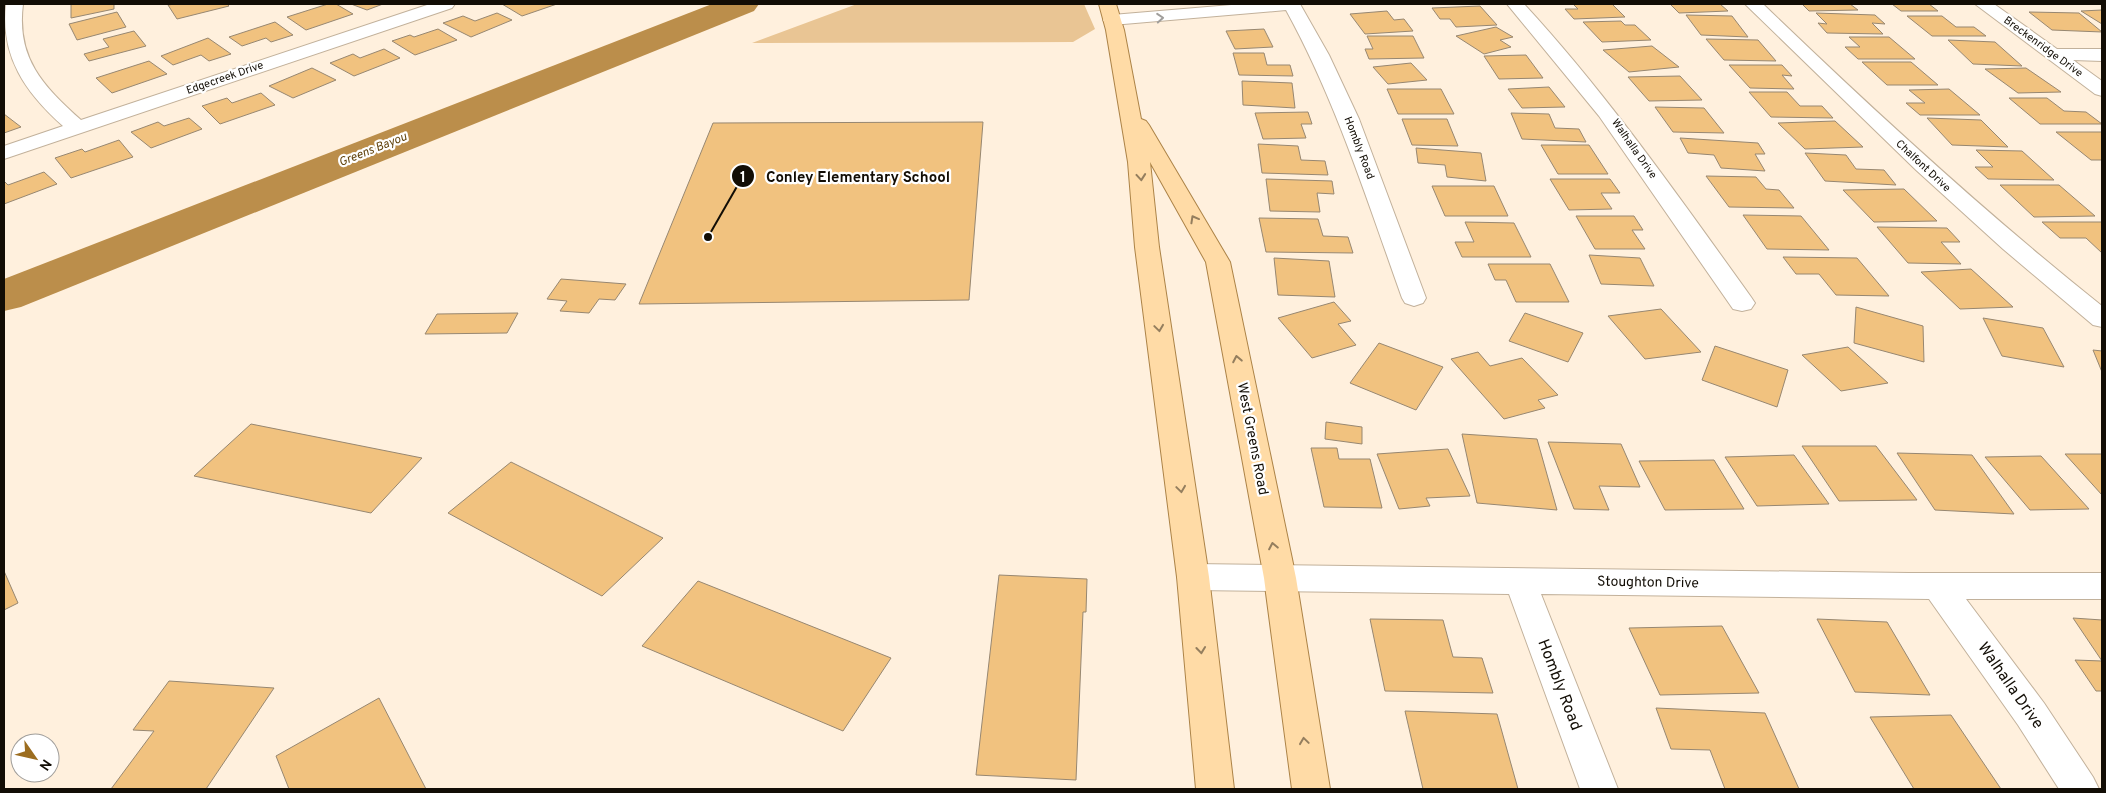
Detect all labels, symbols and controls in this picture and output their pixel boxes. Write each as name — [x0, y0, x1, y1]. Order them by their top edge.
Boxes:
one-way arrow — [1157, 12, 1165, 23]
street label: Breckenridge Drive — [2001, 14, 2085, 81]
street label: Edgecreek Drive — [185, 58, 266, 98]
street label: Hombly Road — [1341, 115, 1377, 181]
street label: Walhalla Drive — [1608, 116, 1660, 182]
water label: Greens Bayou — [337, 129, 410, 171]
street label: Chalfont Drive — [1893, 137, 1954, 195]
callout: Conley Elementary School — [731, 161, 960, 191]
text: 1 — [740, 169, 746, 188]
text: Conley Elementary School — [766, 169, 950, 188]
one-way arrow — [1135, 173, 1146, 181]
one-way arrow — [1190, 215, 1200, 224]
one-way arrow — [1153, 324, 1163, 332]
one-way arrow — [1232, 354, 1242, 363]
street label: West Greens Road — [1233, 381, 1271, 497]
one-way arrow — [1175, 485, 1186, 493]
one-way arrow — [1269, 541, 1279, 550]
street label: Stoughton Drive — [1597, 574, 1699, 592]
street label: Hombly Road — [1532, 637, 1586, 733]
street label: Walhalla Drive — [1973, 639, 2047, 733]
one-way arrow — [1195, 647, 1206, 655]
north arrow — [10, 733, 60, 783]
one-way arrow — [1299, 737, 1309, 745]
text: N — [35, 756, 54, 773]

